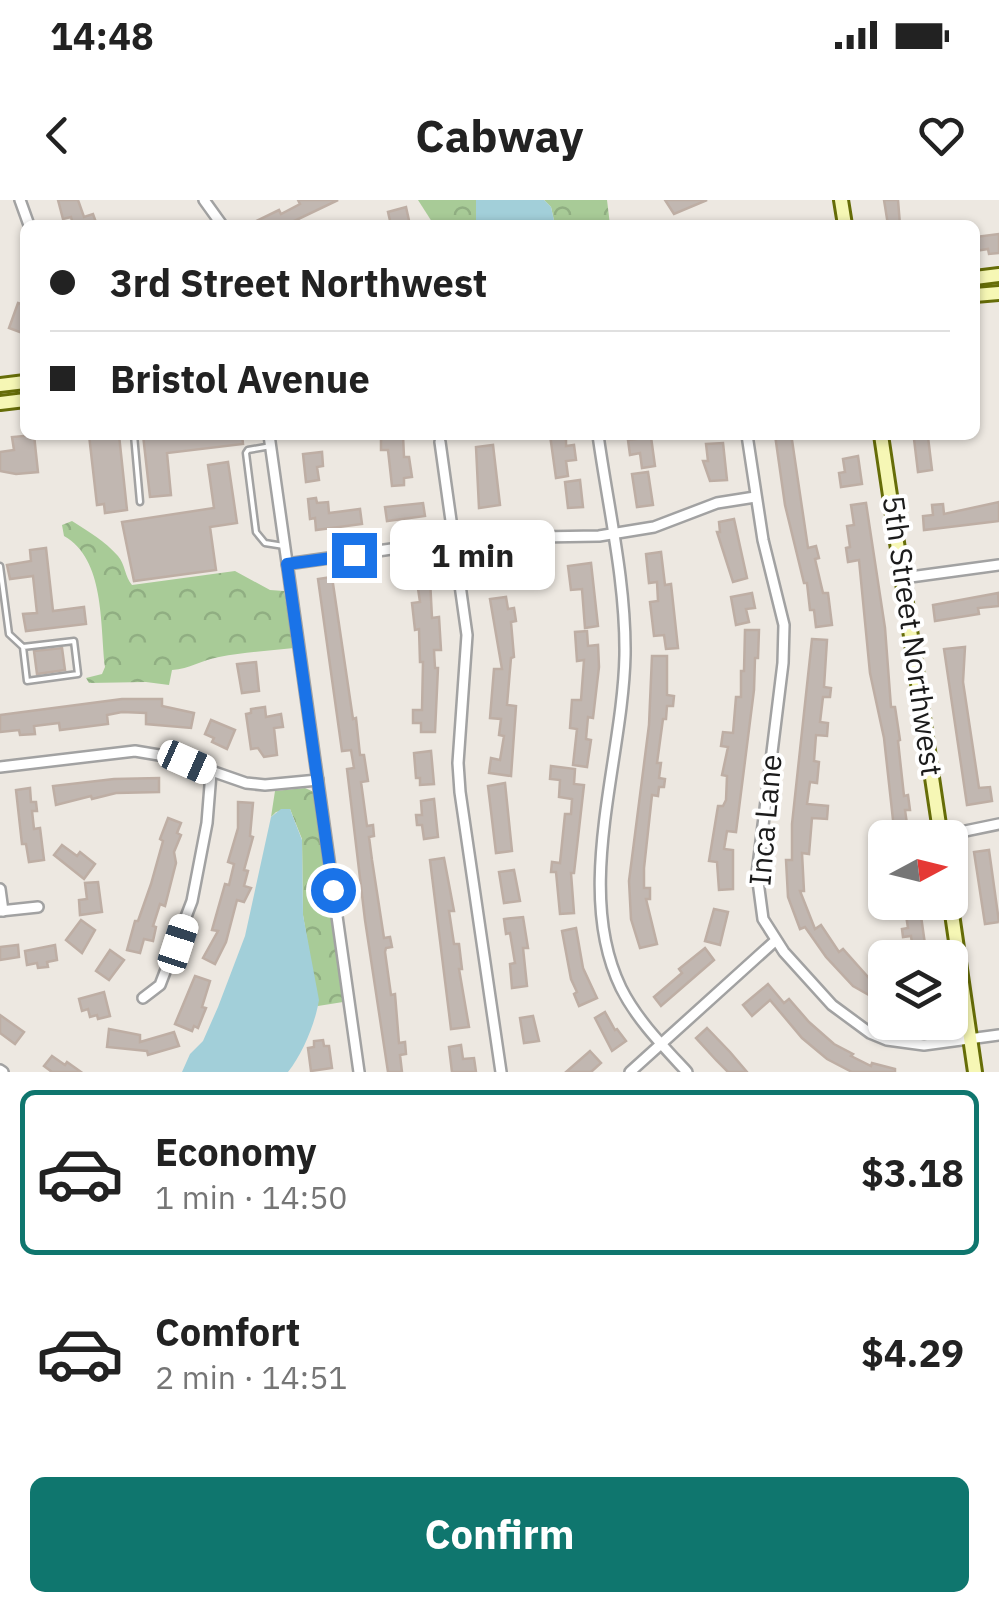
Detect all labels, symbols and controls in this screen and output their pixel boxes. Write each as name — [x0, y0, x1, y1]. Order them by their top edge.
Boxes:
text: 14:48 — [50, 11, 154, 60]
text: Cabway — [415, 106, 584, 164]
icon: back — [30, 108, 85, 163]
icon: heart — [914, 108, 969, 163]
text: 3rd Street Northwest — [110, 258, 487, 307]
text: Bristol Avenue — [110, 354, 370, 403]
street label: 5th Street Northwest — [874, 493, 952, 779]
callout: 1 min — [389, 520, 554, 590]
route end — [332, 533, 377, 578]
text: 1 min — [431, 534, 514, 576]
car — [153, 736, 221, 788]
street label: Inca Lane — [739, 753, 790, 887]
north arrow — [868, 820, 968, 920]
map controls — [868, 820, 968, 1040]
route start — [311, 868, 356, 913]
car — [154, 911, 202, 977]
button: layers — [868, 940, 968, 1040]
text: Economy — [155, 1127, 317, 1176]
icon: car — [35, 1128, 125, 1218]
text: $3.18 — [861, 1148, 964, 1197]
text: 1 min · 14:50 — [155, 1176, 348, 1218]
text: Comfort — [155, 1307, 300, 1356]
icon: car — [35, 1308, 125, 1398]
text: $4.29 — [861, 1328, 964, 1377]
text: 2 min · 14:51 — [155, 1356, 348, 1398]
button: Confirm — [30, 1477, 969, 1592]

